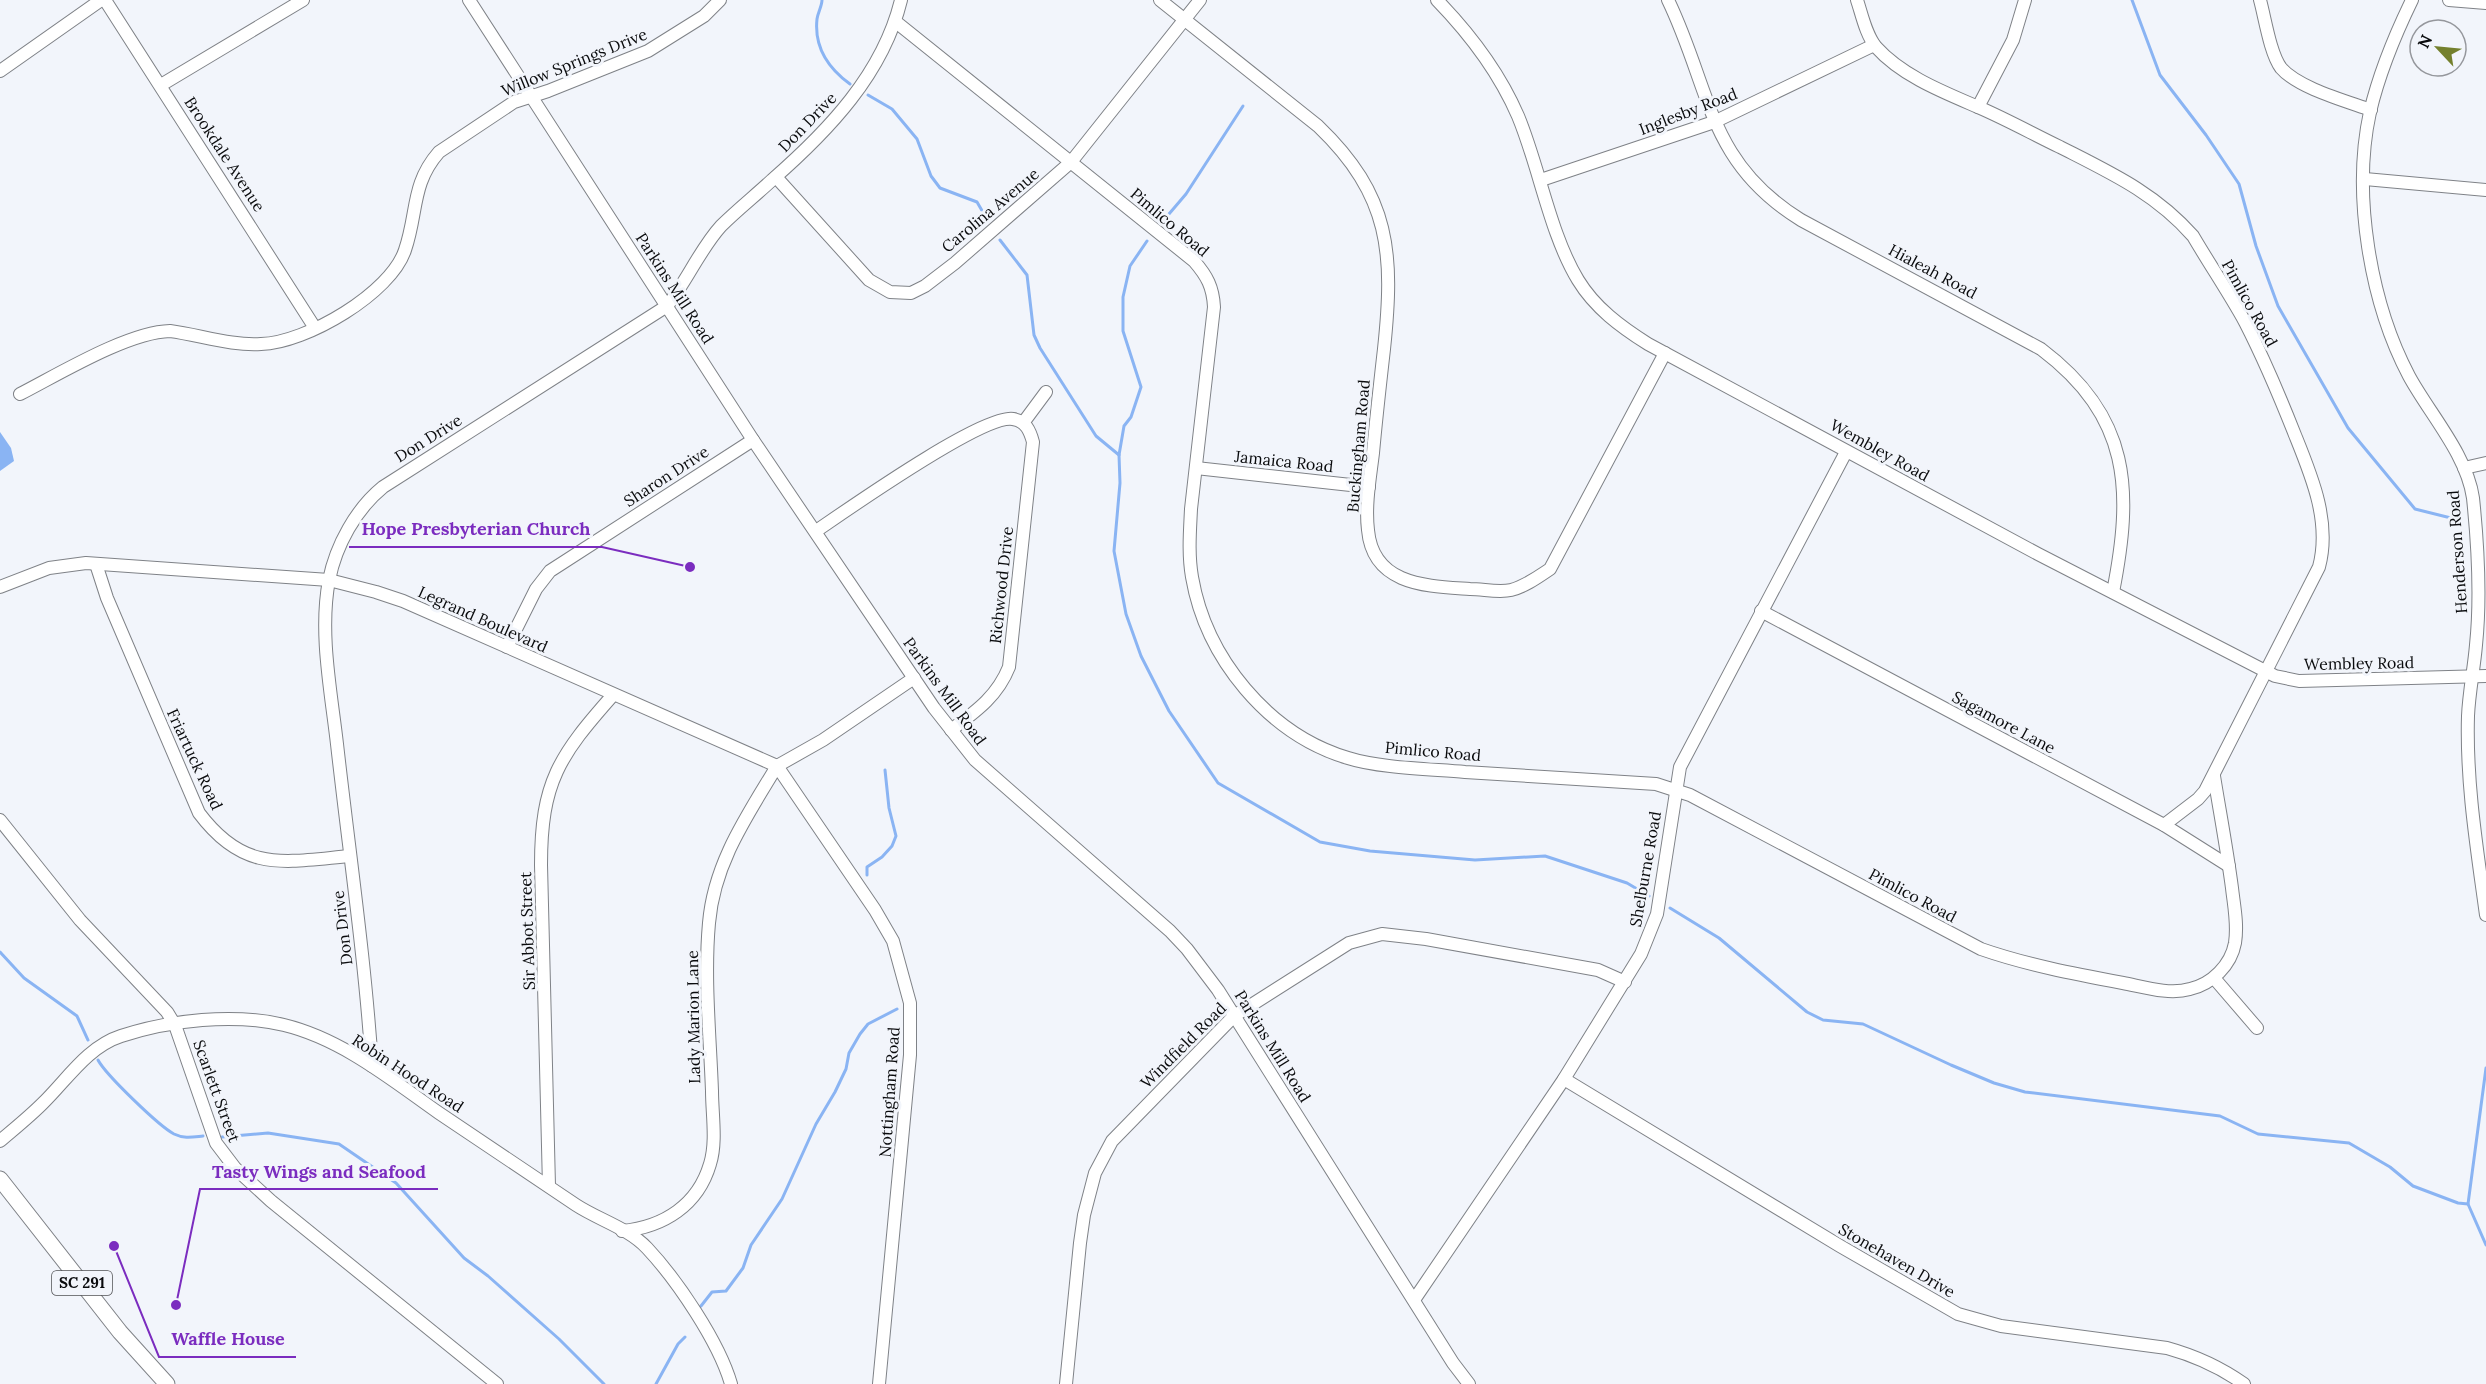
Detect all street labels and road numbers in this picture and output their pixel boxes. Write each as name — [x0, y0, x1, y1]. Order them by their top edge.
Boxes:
street label: Willow Springs Drive — [498, 24, 650, 100]
street label: Inglesby Road — [1636, 83, 1740, 139]
street label: Don Drive — [774, 88, 841, 156]
street label: Brookdale Avenue — [180, 93, 270, 216]
street label: Carolina Avenue — [937, 163, 1043, 257]
street label: Pimlico Road — [1127, 183, 1214, 261]
street label: Parkins Mill Road — [632, 229, 719, 348]
street label: Hialeah Road — [1885, 239, 1981, 303]
street label: Pimlico Road — [2218, 256, 2282, 350]
street label: Buckingham Road — [1342, 378, 1374, 513]
street label: Don Drive — [391, 409, 465, 466]
street label: Wembley Road — [1827, 415, 1933, 486]
street label: Sharon Drive — [620, 441, 712, 511]
street label: Jamaica Road — [1233, 446, 1335, 476]
street label: Henderson Road — [2443, 489, 2471, 614]
street label: Richwood Drive — [985, 525, 1017, 645]
street label: Legrand Boulevard — [415, 581, 551, 657]
street label: Parkins Mill Road — [899, 633, 991, 749]
street label: Wembley Road — [2304, 652, 2415, 674]
street label: Sagamore Lane — [1949, 686, 2059, 758]
street label: Friartuck Road — [163, 705, 227, 813]
street label: Pimlico Road — [1384, 737, 1482, 765]
street label: Shelburne Road — [1625, 809, 1665, 928]
street label: Pimlico Road — [1866, 864, 1961, 927]
street label: Sir Abbot Street — [515, 871, 539, 991]
street label: Don Drive — [327, 889, 357, 967]
street label: Lady Marion Lane — [682, 950, 704, 1084]
street label: Parkins Mill Road — [1231, 986, 1316, 1106]
street label: Windfield Road — [1136, 998, 1230, 1092]
street label: Nottingham Road — [874, 1026, 904, 1158]
street label: Robin Hood Road — [349, 1030, 468, 1117]
street label: Scarlett Street — [189, 1037, 245, 1146]
street label: Stonehaven Drive — [1835, 1219, 1959, 1302]
road number: SC 291 — [52, 1271, 112, 1295]

